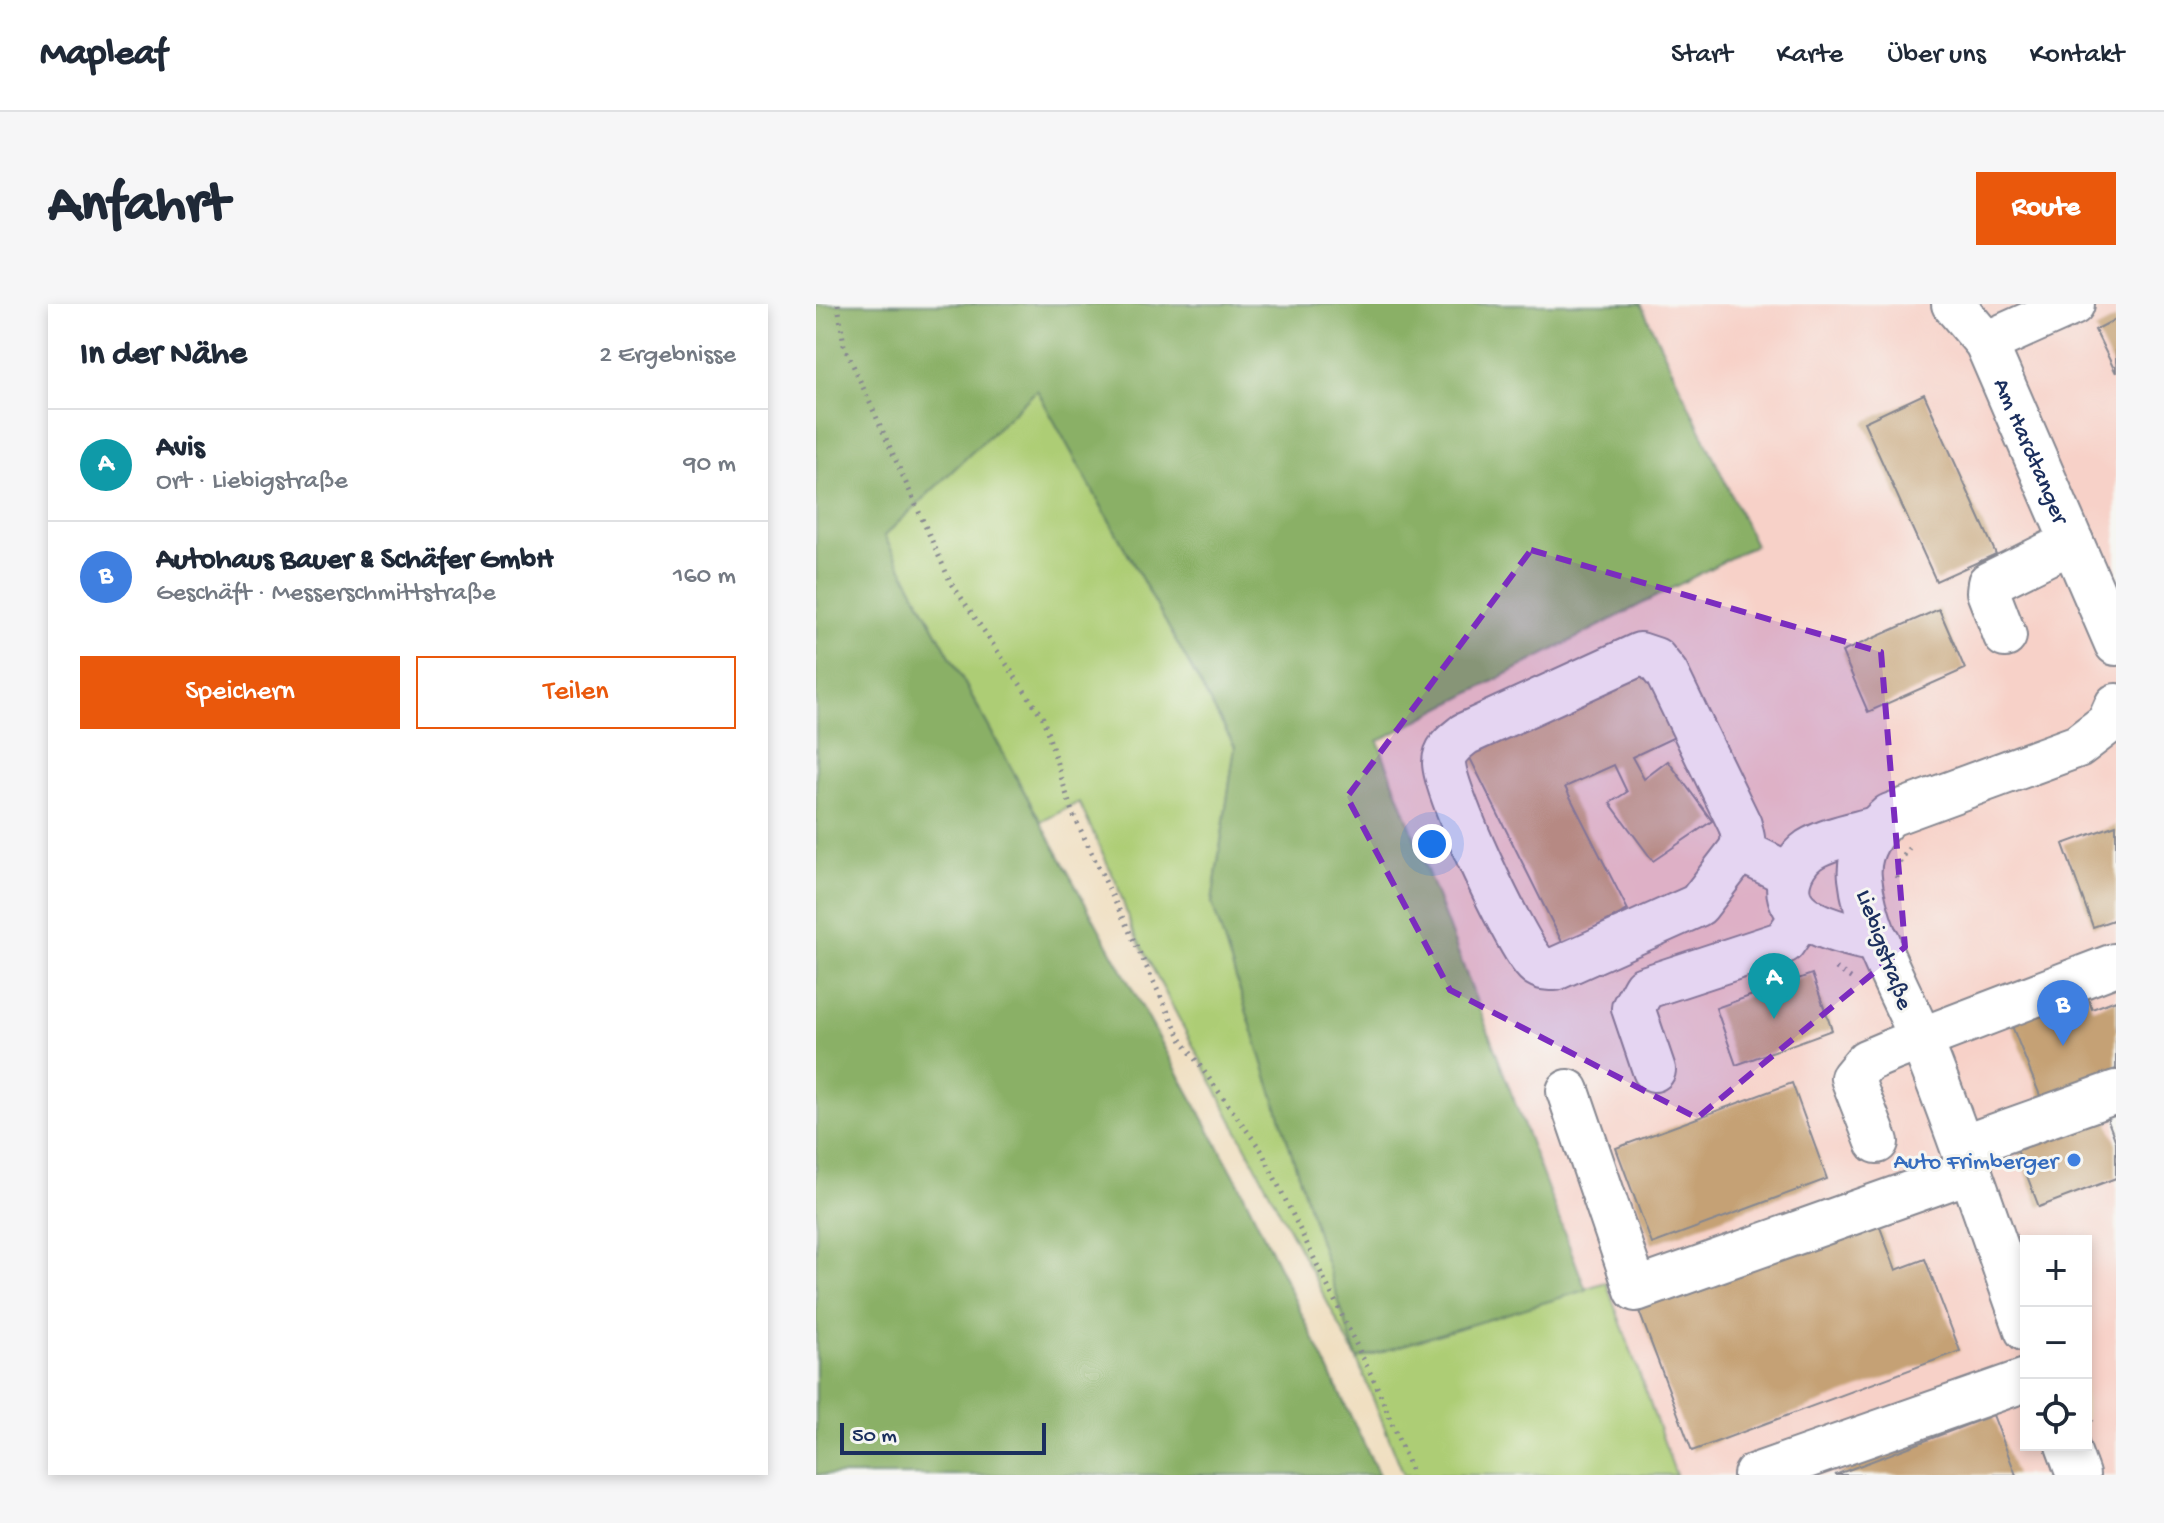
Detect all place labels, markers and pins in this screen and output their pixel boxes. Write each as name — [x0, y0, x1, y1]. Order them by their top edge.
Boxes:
pin: A — [1748, 953, 1800, 1019]
pin: B — [2037, 980, 2089, 1046]
place label: Auto Frimberger — [1894, 1149, 2060, 1178]
marker: Auto Frimberger — [2065, 1151, 2083, 1169]

